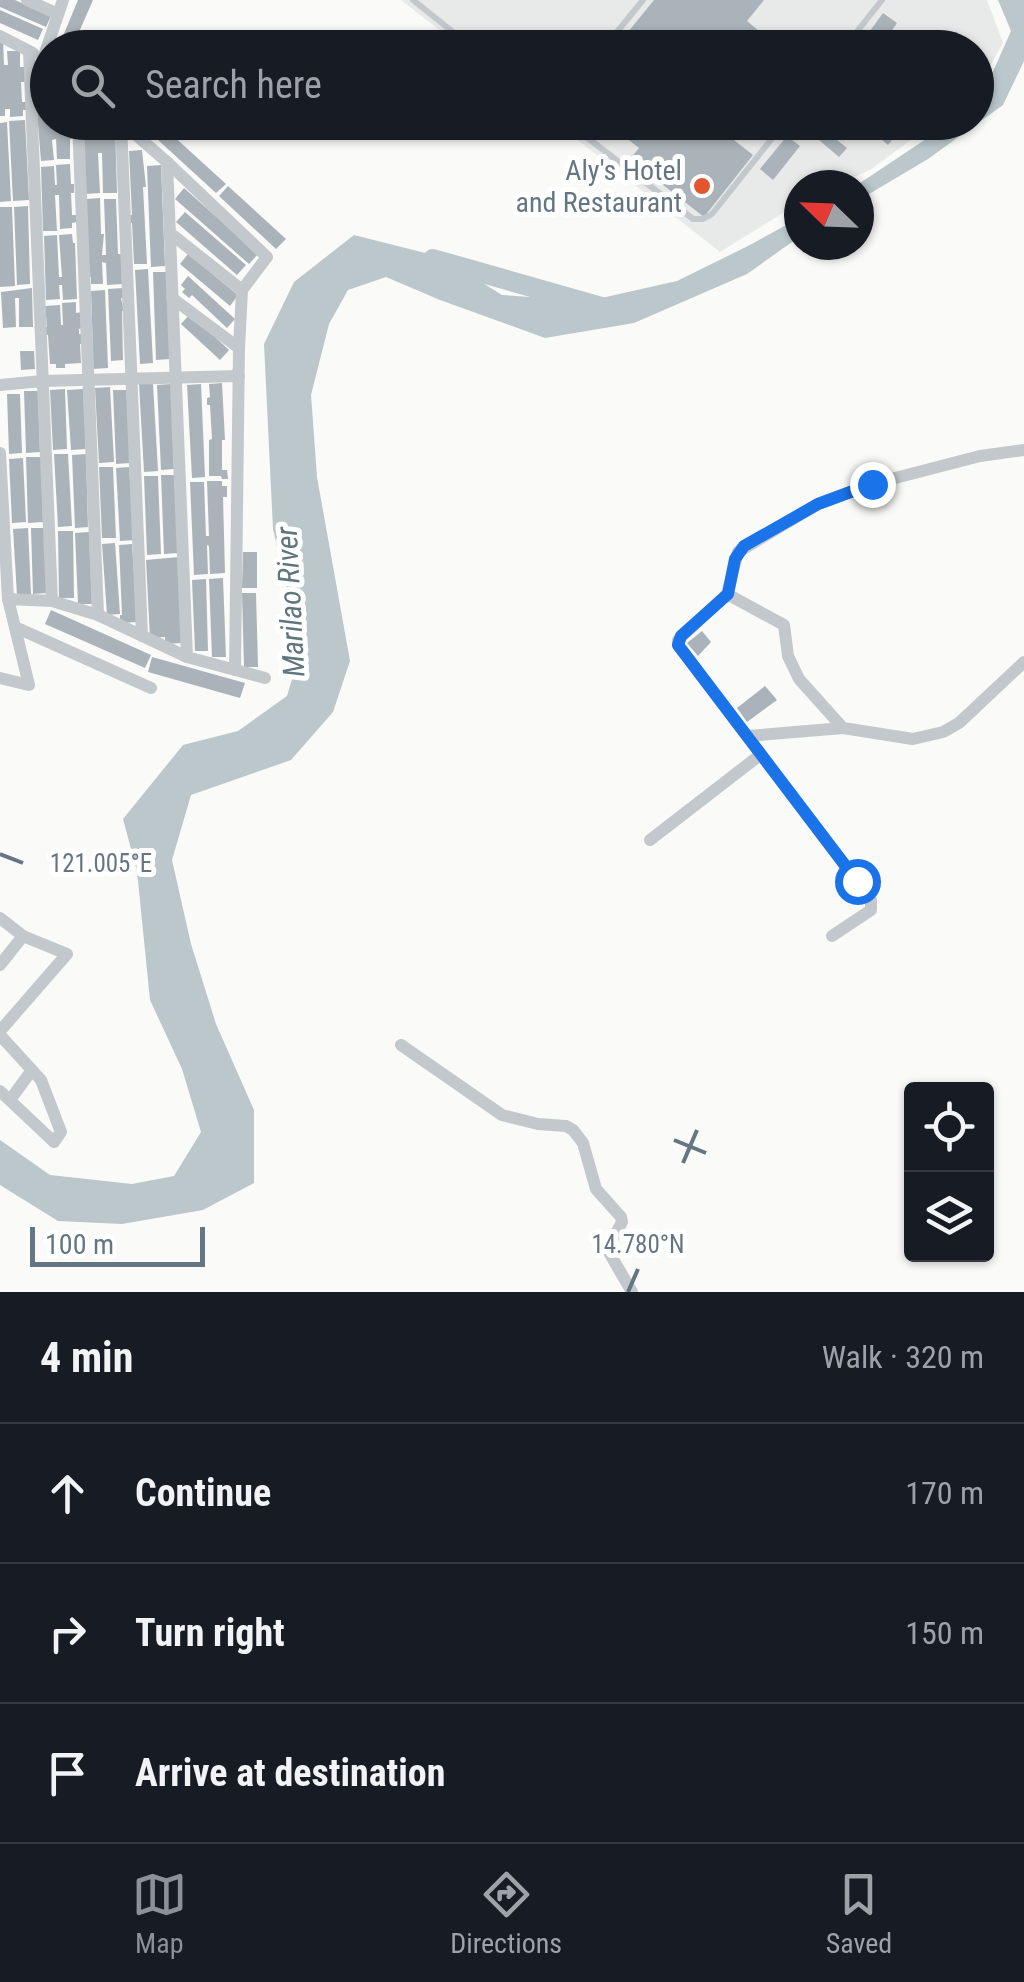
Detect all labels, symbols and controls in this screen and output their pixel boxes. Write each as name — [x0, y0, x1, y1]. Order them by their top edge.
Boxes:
search box — [30, 30, 994, 140]
icon: search — [65, 58, 120, 113]
text: Search here — [145, 63, 322, 107]
place label: Aly's Hotel and Restaurant — [515, 154, 682, 219]
north arrow — [784, 170, 874, 260]
marker: Aly's Hotel and Restaurant — [691, 175, 713, 197]
route end — [850, 462, 896, 508]
water label: Marilao River — [269, 525, 311, 678]
text: 121.005°E — [50, 849, 152, 878]
route start — [835, 859, 881, 905]
map controls — [904, 1082, 994, 1262]
button: locate — [904, 1082, 994, 1172]
button: layers — [904, 1172, 994, 1262]
scale bar — [30, 1222, 205, 1266]
text: 100 m — [45, 1228, 114, 1261]
text: 14.780°N — [591, 1230, 685, 1259]
text: 4 min — [40, 1333, 133, 1382]
text: Walk · 320 m — [822, 1338, 984, 1376]
icon: ahead — [40, 1466, 95, 1521]
text: Continue — [135, 1471, 271, 1515]
text: 170 m — [905, 1474, 984, 1512]
icon: right — [40, 1606, 95, 1661]
text: Turn right — [135, 1611, 285, 1655]
text: 150 m — [905, 1614, 984, 1652]
icon: arrive — [40, 1746, 95, 1801]
text: Arrive at destination — [135, 1751, 445, 1795]
tab: Map — [132, 1867, 187, 1960]
tab: Directions — [450, 1867, 562, 1960]
tab: Saved — [826, 1867, 892, 1960]

